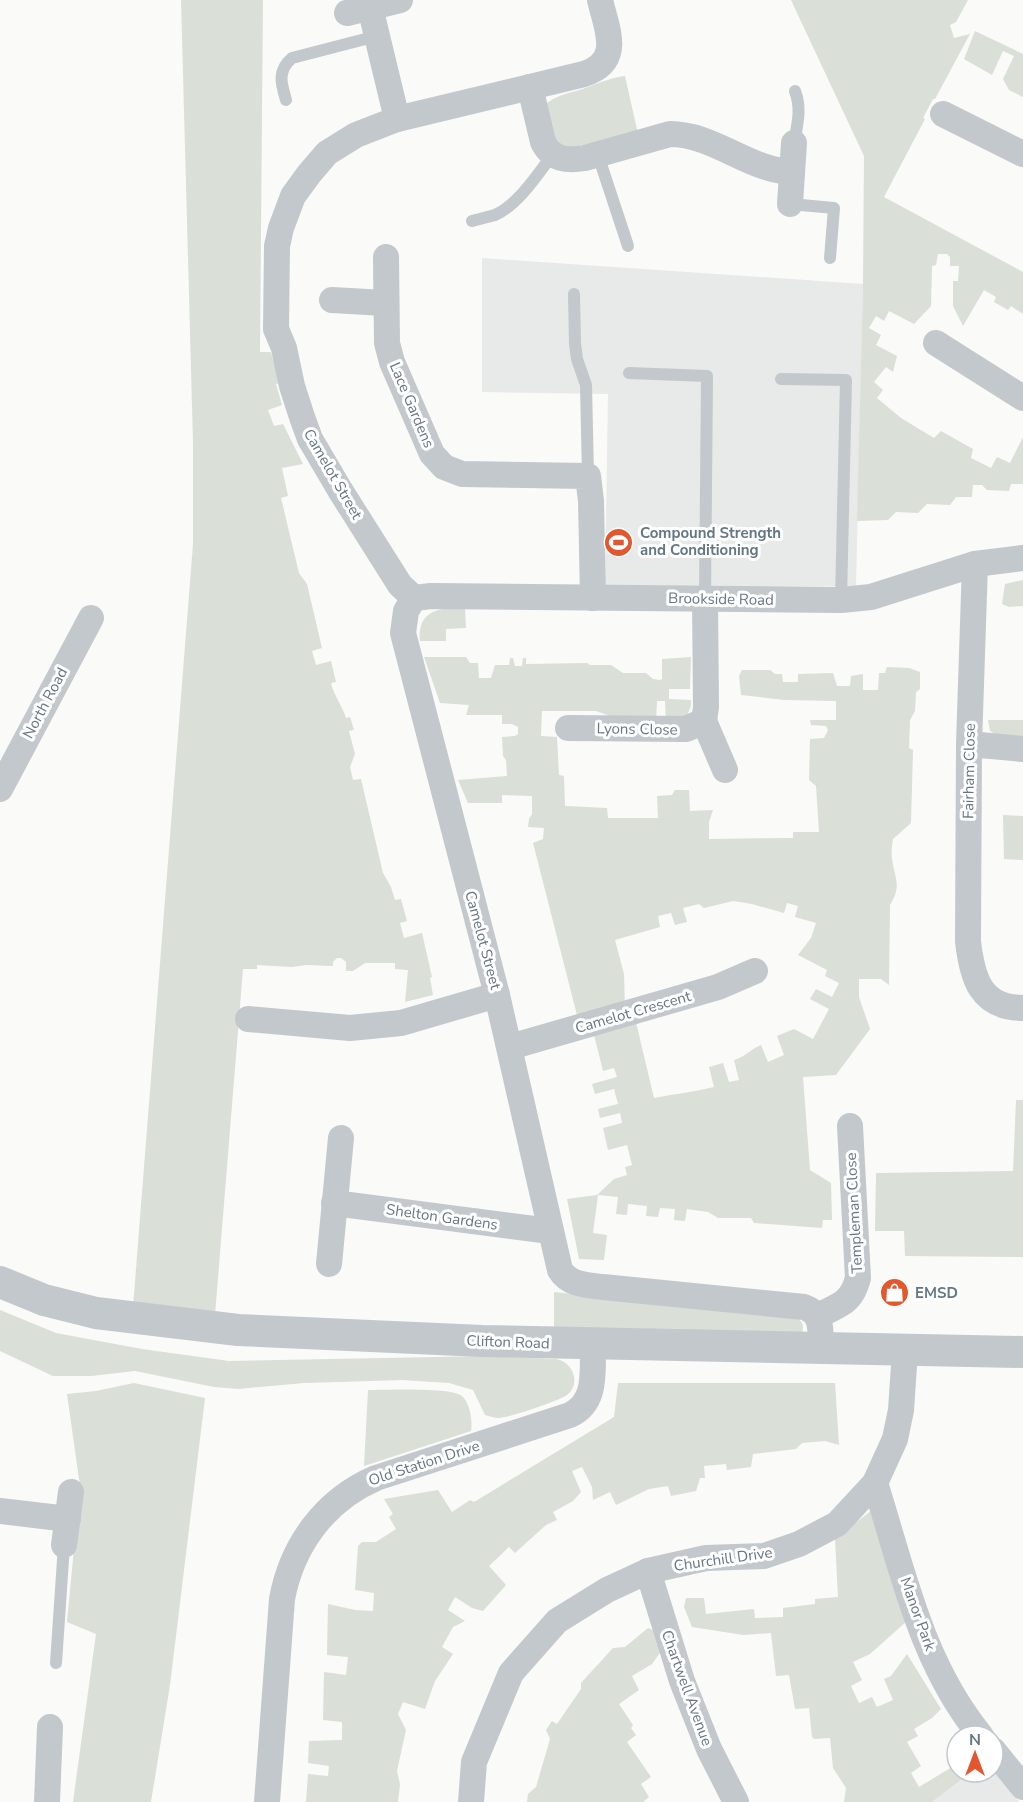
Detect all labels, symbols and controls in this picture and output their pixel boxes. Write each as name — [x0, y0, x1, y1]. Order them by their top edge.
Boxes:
street label: Lace Gardens — [385, 359, 439, 451]
street label: Camelot Street — [299, 425, 367, 524]
place label: Compound Strength and Conditioning — [640, 523, 781, 560]
sports icon: Compound Strength and Conditioning — [603, 526, 635, 558]
street label: Brookside Road — [668, 588, 774, 610]
street label: North Road — [18, 664, 72, 742]
street label: Lyons Close — [596, 718, 678, 740]
street label: Fairham Close — [958, 723, 980, 819]
street label: Camelot Street — [460, 888, 506, 992]
street label: Camelot Crescent — [573, 986, 694, 1038]
street label: Templeman Close — [841, 1152, 867, 1274]
street label: Shelton Gardens — [385, 1199, 499, 1235]
shop icon: EMSD — [878, 1277, 910, 1309]
place label: EMSD — [915, 1283, 958, 1303]
street label: Clifton Road — [466, 1331, 550, 1353]
street label: Old Station Drive — [366, 1436, 482, 1490]
street label: Churchill Drive — [672, 1542, 774, 1576]
street label: Manor Park — [895, 1574, 941, 1654]
street label: Chartwell Avenue — [657, 1627, 717, 1749]
north arrow — [945, 1724, 1005, 1784]
text: N — [969, 1729, 981, 1751]

